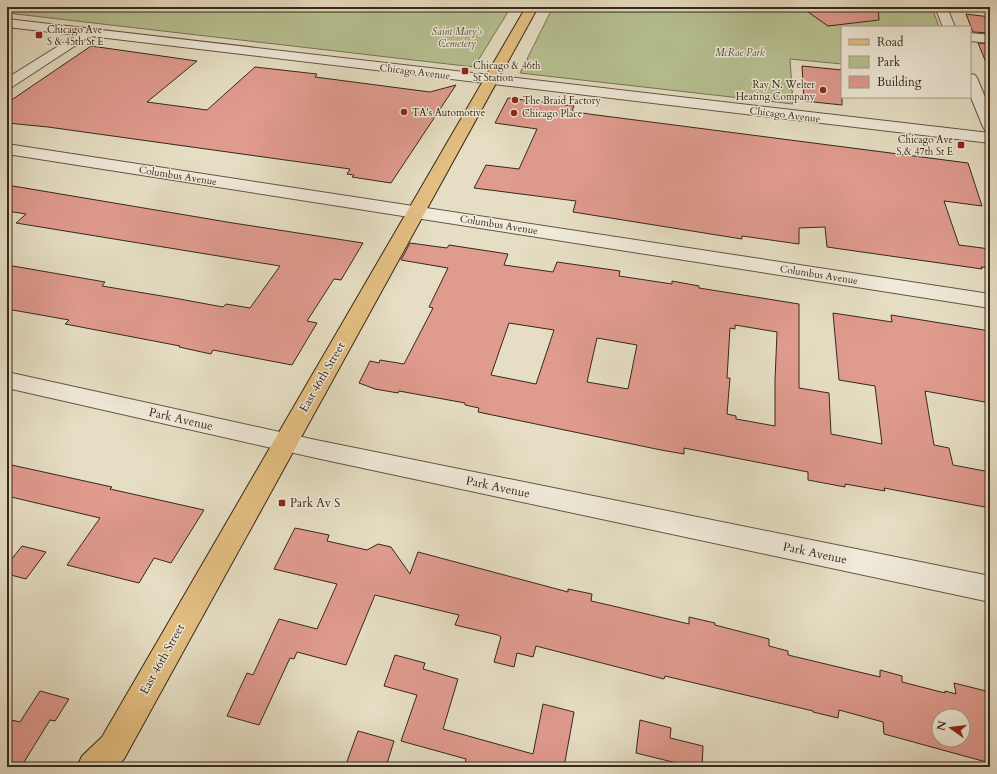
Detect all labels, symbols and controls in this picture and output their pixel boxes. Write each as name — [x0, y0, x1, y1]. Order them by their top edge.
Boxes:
place label: Chicago Ave S & 45th St E — [47, 23, 103, 49]
park label: Saint Mary's Cemetery — [432, 25, 483, 51]
legend — [841, 26, 971, 98]
marker: Chicago Ave S & 45th St E — [34, 30, 44, 40]
text: Road — [877, 34, 904, 50]
park label: McRae Park — [715, 46, 765, 60]
text: Park — [877, 54, 901, 70]
place label: Chicago & 46th St Station — [473, 59, 541, 85]
street label: Chicago Avenue — [379, 61, 451, 83]
marker: Chicago & 46th St Station — [460, 66, 470, 76]
text: Building — [877, 74, 922, 90]
place label: Ray N. Welter Heating Company — [736, 78, 816, 104]
marker: Ray N. Welter Heating Company — [818, 85, 828, 95]
place label: The Braid Factory — [523, 94, 601, 108]
marker: The Braid Factory — [510, 95, 520, 105]
street label: Chicago Avenue — [749, 104, 821, 126]
place label: TA's Automotive — [412, 106, 486, 120]
marker: TA's Automotive — [399, 107, 409, 117]
place label: Chicago Place — [522, 107, 583, 121]
marker: Chicago Place — [509, 108, 519, 118]
place label: Chicago Ave S & 47th St E — [897, 133, 953, 159]
marker: Chicago Ave S & 47th St E — [956, 140, 966, 150]
street label: Columbus Avenue — [138, 163, 218, 189]
street label: Columbus Avenue — [459, 212, 539, 238]
street label: Columbus Avenue — [779, 262, 859, 288]
street label: East 46th Street — [295, 339, 349, 415]
street label: Park Avenue — [147, 404, 215, 434]
street label: Park Avenue — [464, 472, 532, 502]
place label: Park Av S — [290, 495, 340, 511]
marker: Park Av S — [277, 498, 287, 508]
street label: Park Avenue — [781, 538, 849, 568]
street label: East 46th Street — [136, 621, 188, 697]
north arrow — [931, 708, 971, 748]
text: N — [933, 719, 950, 732]

